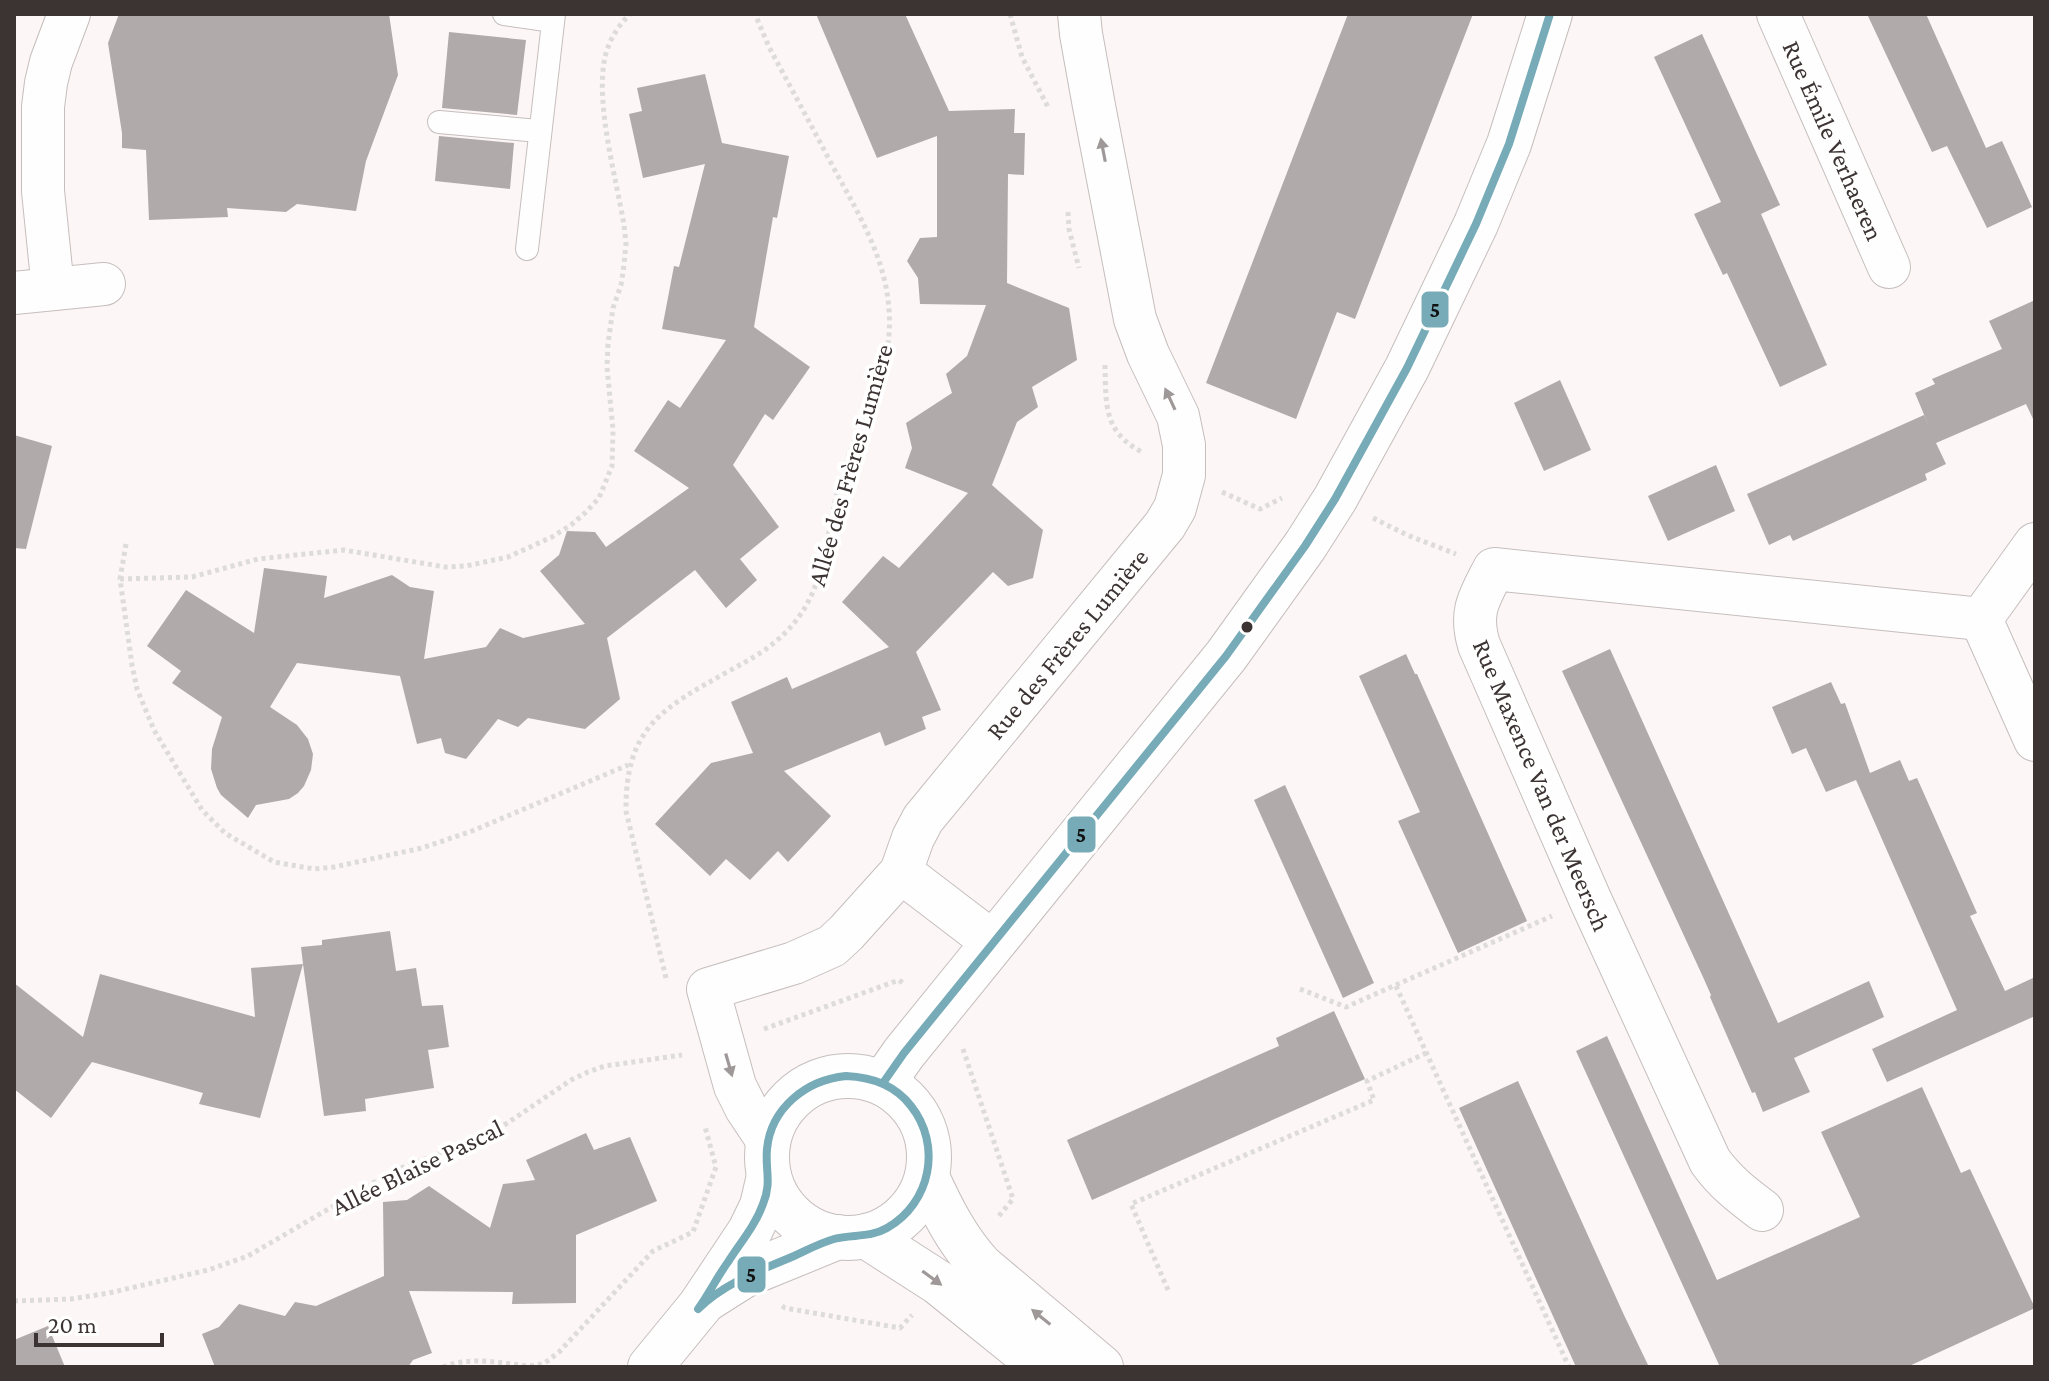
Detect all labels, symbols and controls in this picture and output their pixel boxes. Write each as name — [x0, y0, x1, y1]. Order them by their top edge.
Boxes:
street label: Rue Émile Verhaeren — [1777, 36, 1889, 245]
one-way arrow — [1096, 137, 1108, 162]
line badge: 5 — [1420, 290, 1450, 329]
text: 5 — [1430, 297, 1440, 322]
street label: Allée des Frères Lumière — [802, 341, 899, 589]
one-way arrow — [1163, 387, 1177, 411]
street label: Rue des Frères Lumière — [981, 543, 1154, 745]
unlabelled marker — [1239, 619, 1255, 635]
street label: Rue Maxence Van der Meersch — [1467, 635, 1616, 935]
line badge: 5 — [1066, 815, 1097, 854]
text: 5 — [1076, 822, 1086, 847]
one-way arrow — [723, 1053, 736, 1077]
street label: Allée Blaise Pascal — [327, 1113, 508, 1222]
line badge: 5 — [736, 1255, 767, 1294]
text: 5 — [746, 1262, 756, 1287]
one-way arrow — [922, 1269, 942, 1285]
scale bar — [36, 1297, 162, 1347]
one-way arrow — [1031, 1310, 1051, 1326]
text: 20 m — [48, 1311, 97, 1338]

